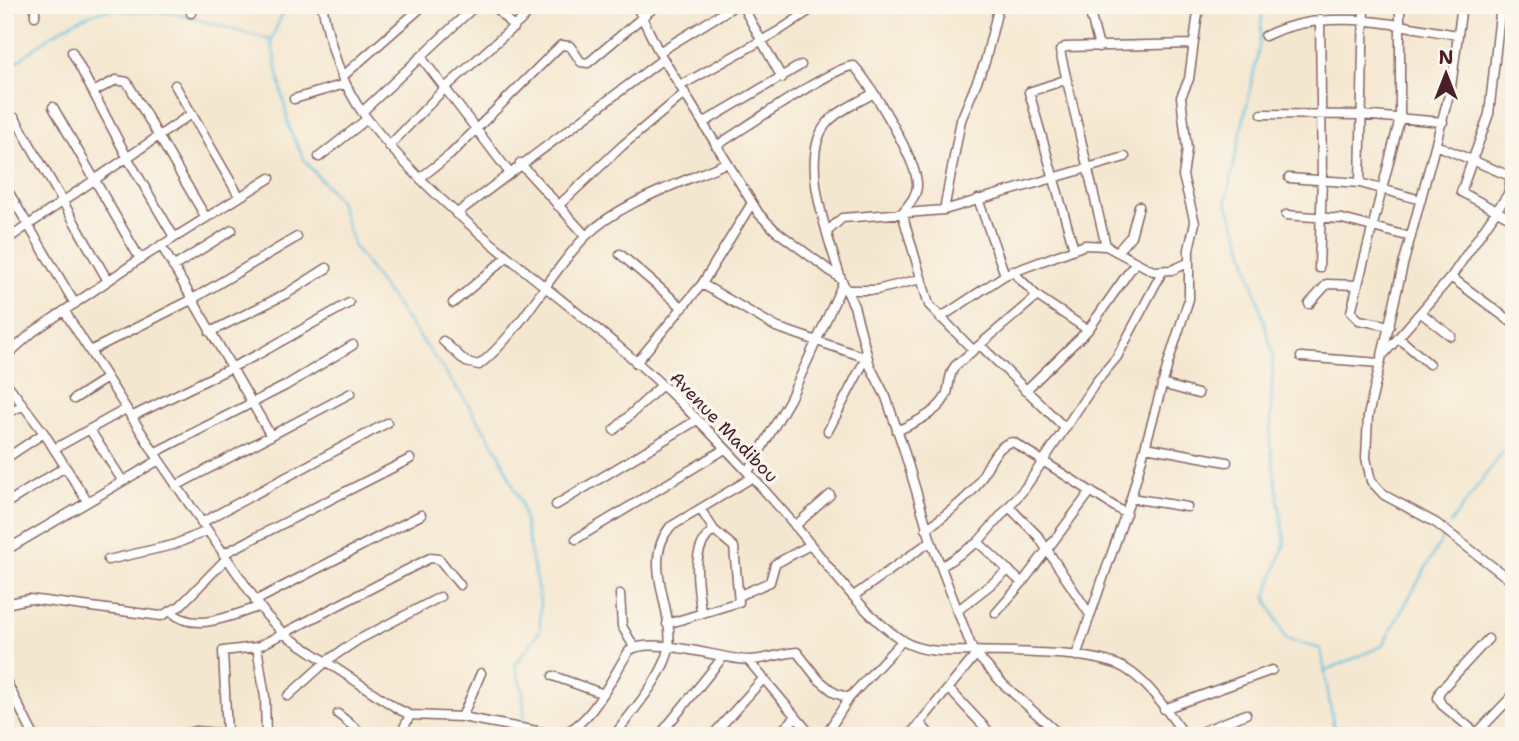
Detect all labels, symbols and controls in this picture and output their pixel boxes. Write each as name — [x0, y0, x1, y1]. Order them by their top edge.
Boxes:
north arrow — [1410, 38, 1480, 108]
text: N — [1438, 45, 1454, 70]
street label: Avenue Madibou — [665, 366, 783, 488]

